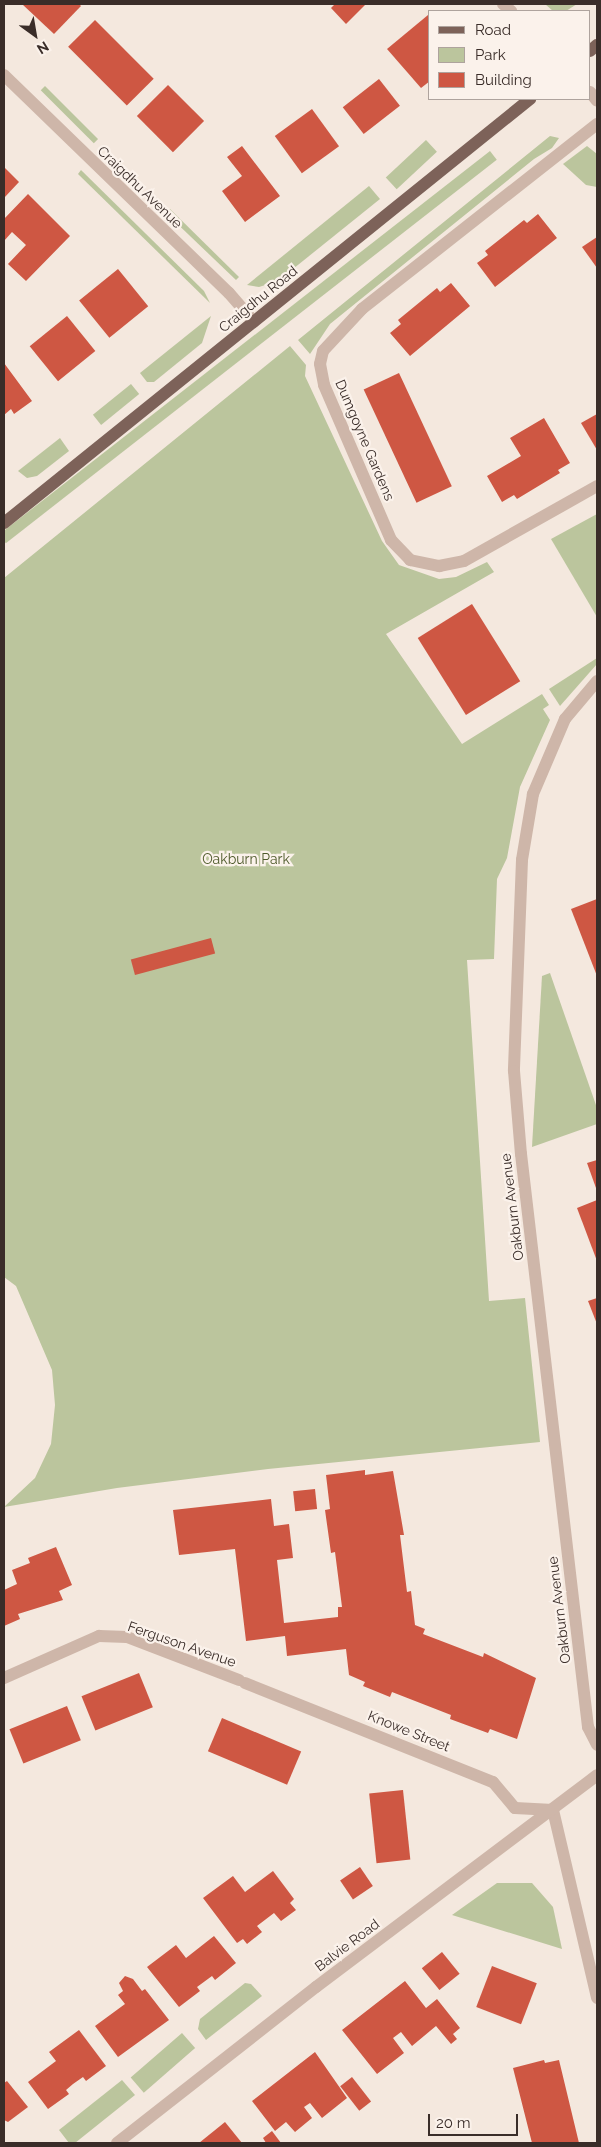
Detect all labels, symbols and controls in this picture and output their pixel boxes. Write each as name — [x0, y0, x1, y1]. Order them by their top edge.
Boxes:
north arrow — [10, 10, 60, 60]
legend — [428, 10, 591, 100]
text: Road — [475, 21, 511, 39]
text: N — [34, 38, 52, 57]
text: Park — [475, 46, 506, 64]
text: Building — [475, 71, 532, 89]
street label: Craigdhu Avenue — [94, 142, 186, 232]
street label: Craigdhu Road — [215, 262, 301, 336]
street label: Dumgoyne Gardens — [332, 377, 398, 503]
park label: Oakburn Park — [202, 851, 290, 867]
street label: Oakburn Avenue — [497, 1152, 527, 1262]
street label: Oakburn Avenue — [544, 1555, 574, 1665]
street label: Ferguson Avenue — [126, 1618, 238, 1670]
street label: Knowe Street — [366, 1707, 452, 1755]
street label: Balvie Road — [311, 1915, 383, 1975]
scale bar — [431, 2104, 521, 2136]
text: 20 m — [436, 2114, 471, 2132]

